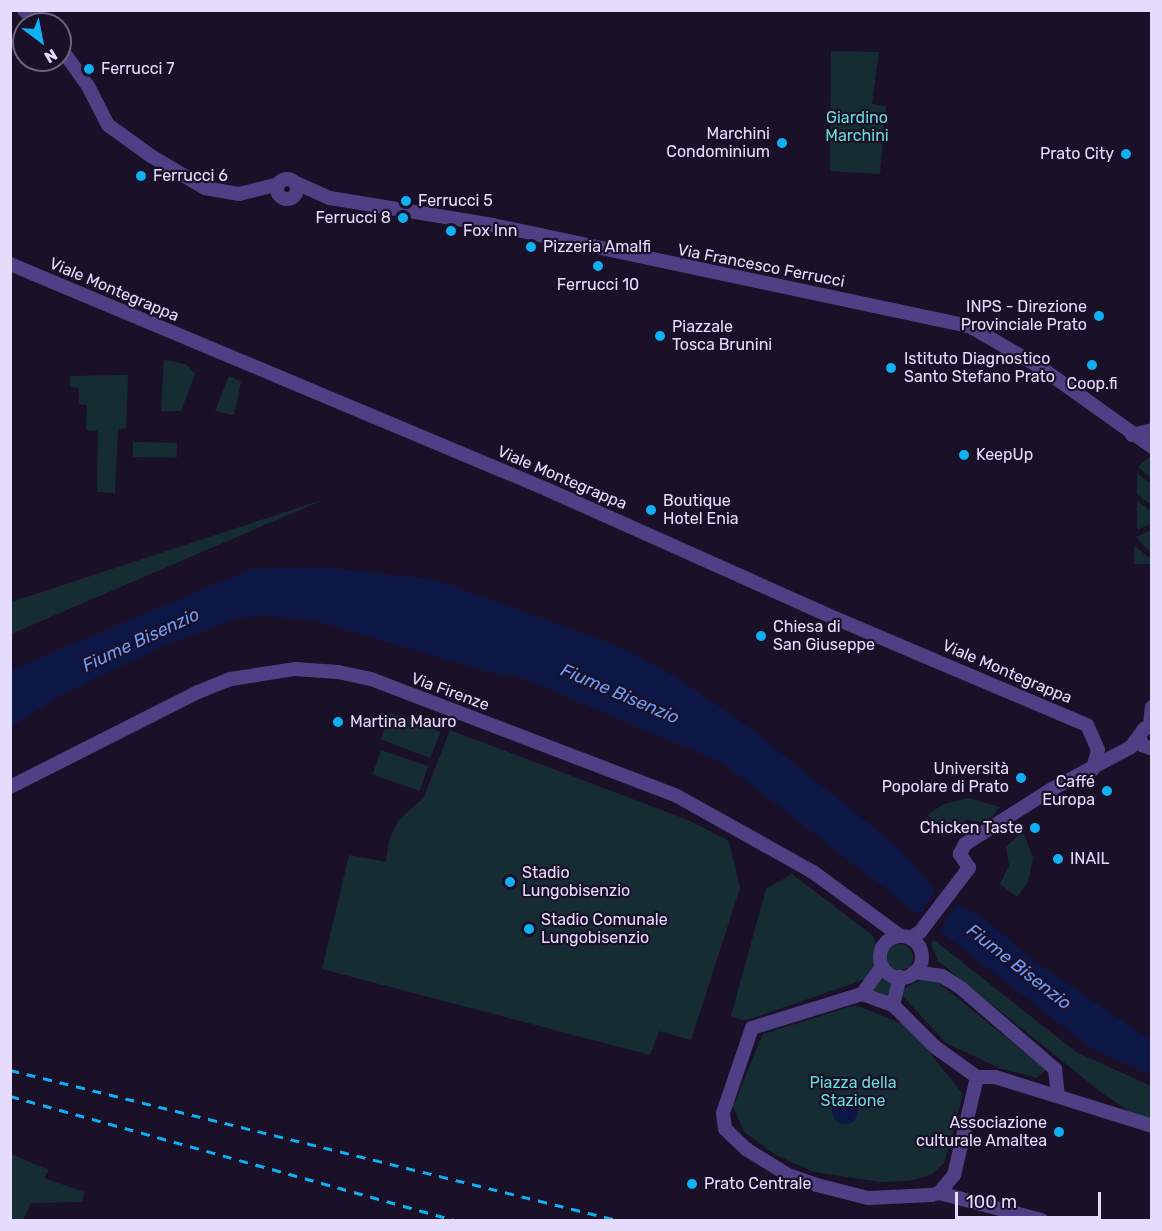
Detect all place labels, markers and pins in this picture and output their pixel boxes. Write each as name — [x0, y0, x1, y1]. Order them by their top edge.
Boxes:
place label: Ferrucci 7 — [101, 59, 175, 79]
marker: Ferrucci 7 — [82, 62, 96, 76]
place label: Marchini Condominium — [666, 124, 770, 162]
marker: Marchini Condominium — [775, 136, 789, 150]
place label: Prato City — [1040, 144, 1114, 164]
marker: Prato City — [1119, 147, 1133, 161]
place label: Ferrucci 6 — [153, 166, 228, 186]
marker: Ferrucci 6 — [134, 169, 148, 183]
place label: Ferrucci 5 — [418, 191, 493, 211]
marker: Ferrucci 5 — [399, 194, 413, 208]
place label: Ferrucci 8 — [315, 208, 391, 228]
marker: Ferrucci 8 — [396, 211, 410, 225]
place label: Fox Inn — [463, 221, 517, 241]
marker: Fox Inn — [444, 224, 458, 238]
place label: Pizzeria Amalfi — [543, 237, 651, 257]
marker: Pizzeria Amalfi — [524, 240, 538, 254]
marker: Ferrucci 10 — [591, 259, 605, 273]
place label: Ferrucci 10 — [557, 275, 639, 295]
place label: INPS - Direzione Provinciale Prato — [961, 297, 1087, 335]
marker: INPS - Direzione Provinciale Prato — [1092, 309, 1106, 323]
place label: Piazzale Tosca Brunini — [672, 317, 772, 355]
marker: Piazzale Tosca Brunini — [653, 329, 667, 343]
place label: Istituto Diagnostico Santo Stefano Prato — [904, 349, 1055, 387]
marker: Coop.fi — [1085, 358, 1099, 372]
marker: Istituto Diagnostico Santo Stefano Prato — [882, 359, 900, 377]
place label: Coop.fi — [1067, 374, 1117, 394]
place label: KeepUp — [976, 445, 1033, 465]
marker: KeepUp — [957, 448, 971, 462]
place label: Boutique Hotel Enia — [663, 491, 739, 529]
marker: Boutique Hotel Enia — [644, 503, 658, 517]
place label: Chiesa di San Giuseppe — [773, 617, 875, 655]
marker: Chiesa di San Giuseppe — [754, 629, 768, 643]
place label: Martina Mauro — [350, 712, 456, 732]
marker: Martina Mauro — [331, 715, 345, 729]
place label: Università Popolare di Prato — [882, 759, 1009, 797]
marker: Università Popolare di Prato — [1014, 771, 1028, 785]
place label: Caffé Europa — [1042, 772, 1095, 810]
marker: Caffé Europa — [1100, 784, 1114, 798]
place label: Chicken Taste — [919, 818, 1023, 838]
marker: Chicken Taste — [1028, 821, 1042, 835]
place label: INAIL — [1070, 849, 1110, 869]
marker: INAIL — [1051, 852, 1065, 866]
place label: Stadio Lungobisenzio — [522, 863, 630, 901]
marker: Stadio Lungobisenzio — [503, 875, 517, 889]
place label: Stadio Comunale Lungobisenzio — [541, 910, 668, 948]
marker: Stadio Comunale Lungobisenzio — [522, 922, 536, 936]
place label: Associazione culturale Amaltea — [915, 1113, 1047, 1151]
marker: Associazione culturale Amaltea — [1052, 1125, 1066, 1139]
place label: Prato Centrale — [704, 1174, 811, 1194]
marker: Prato Centrale — [685, 1177, 699, 1191]

